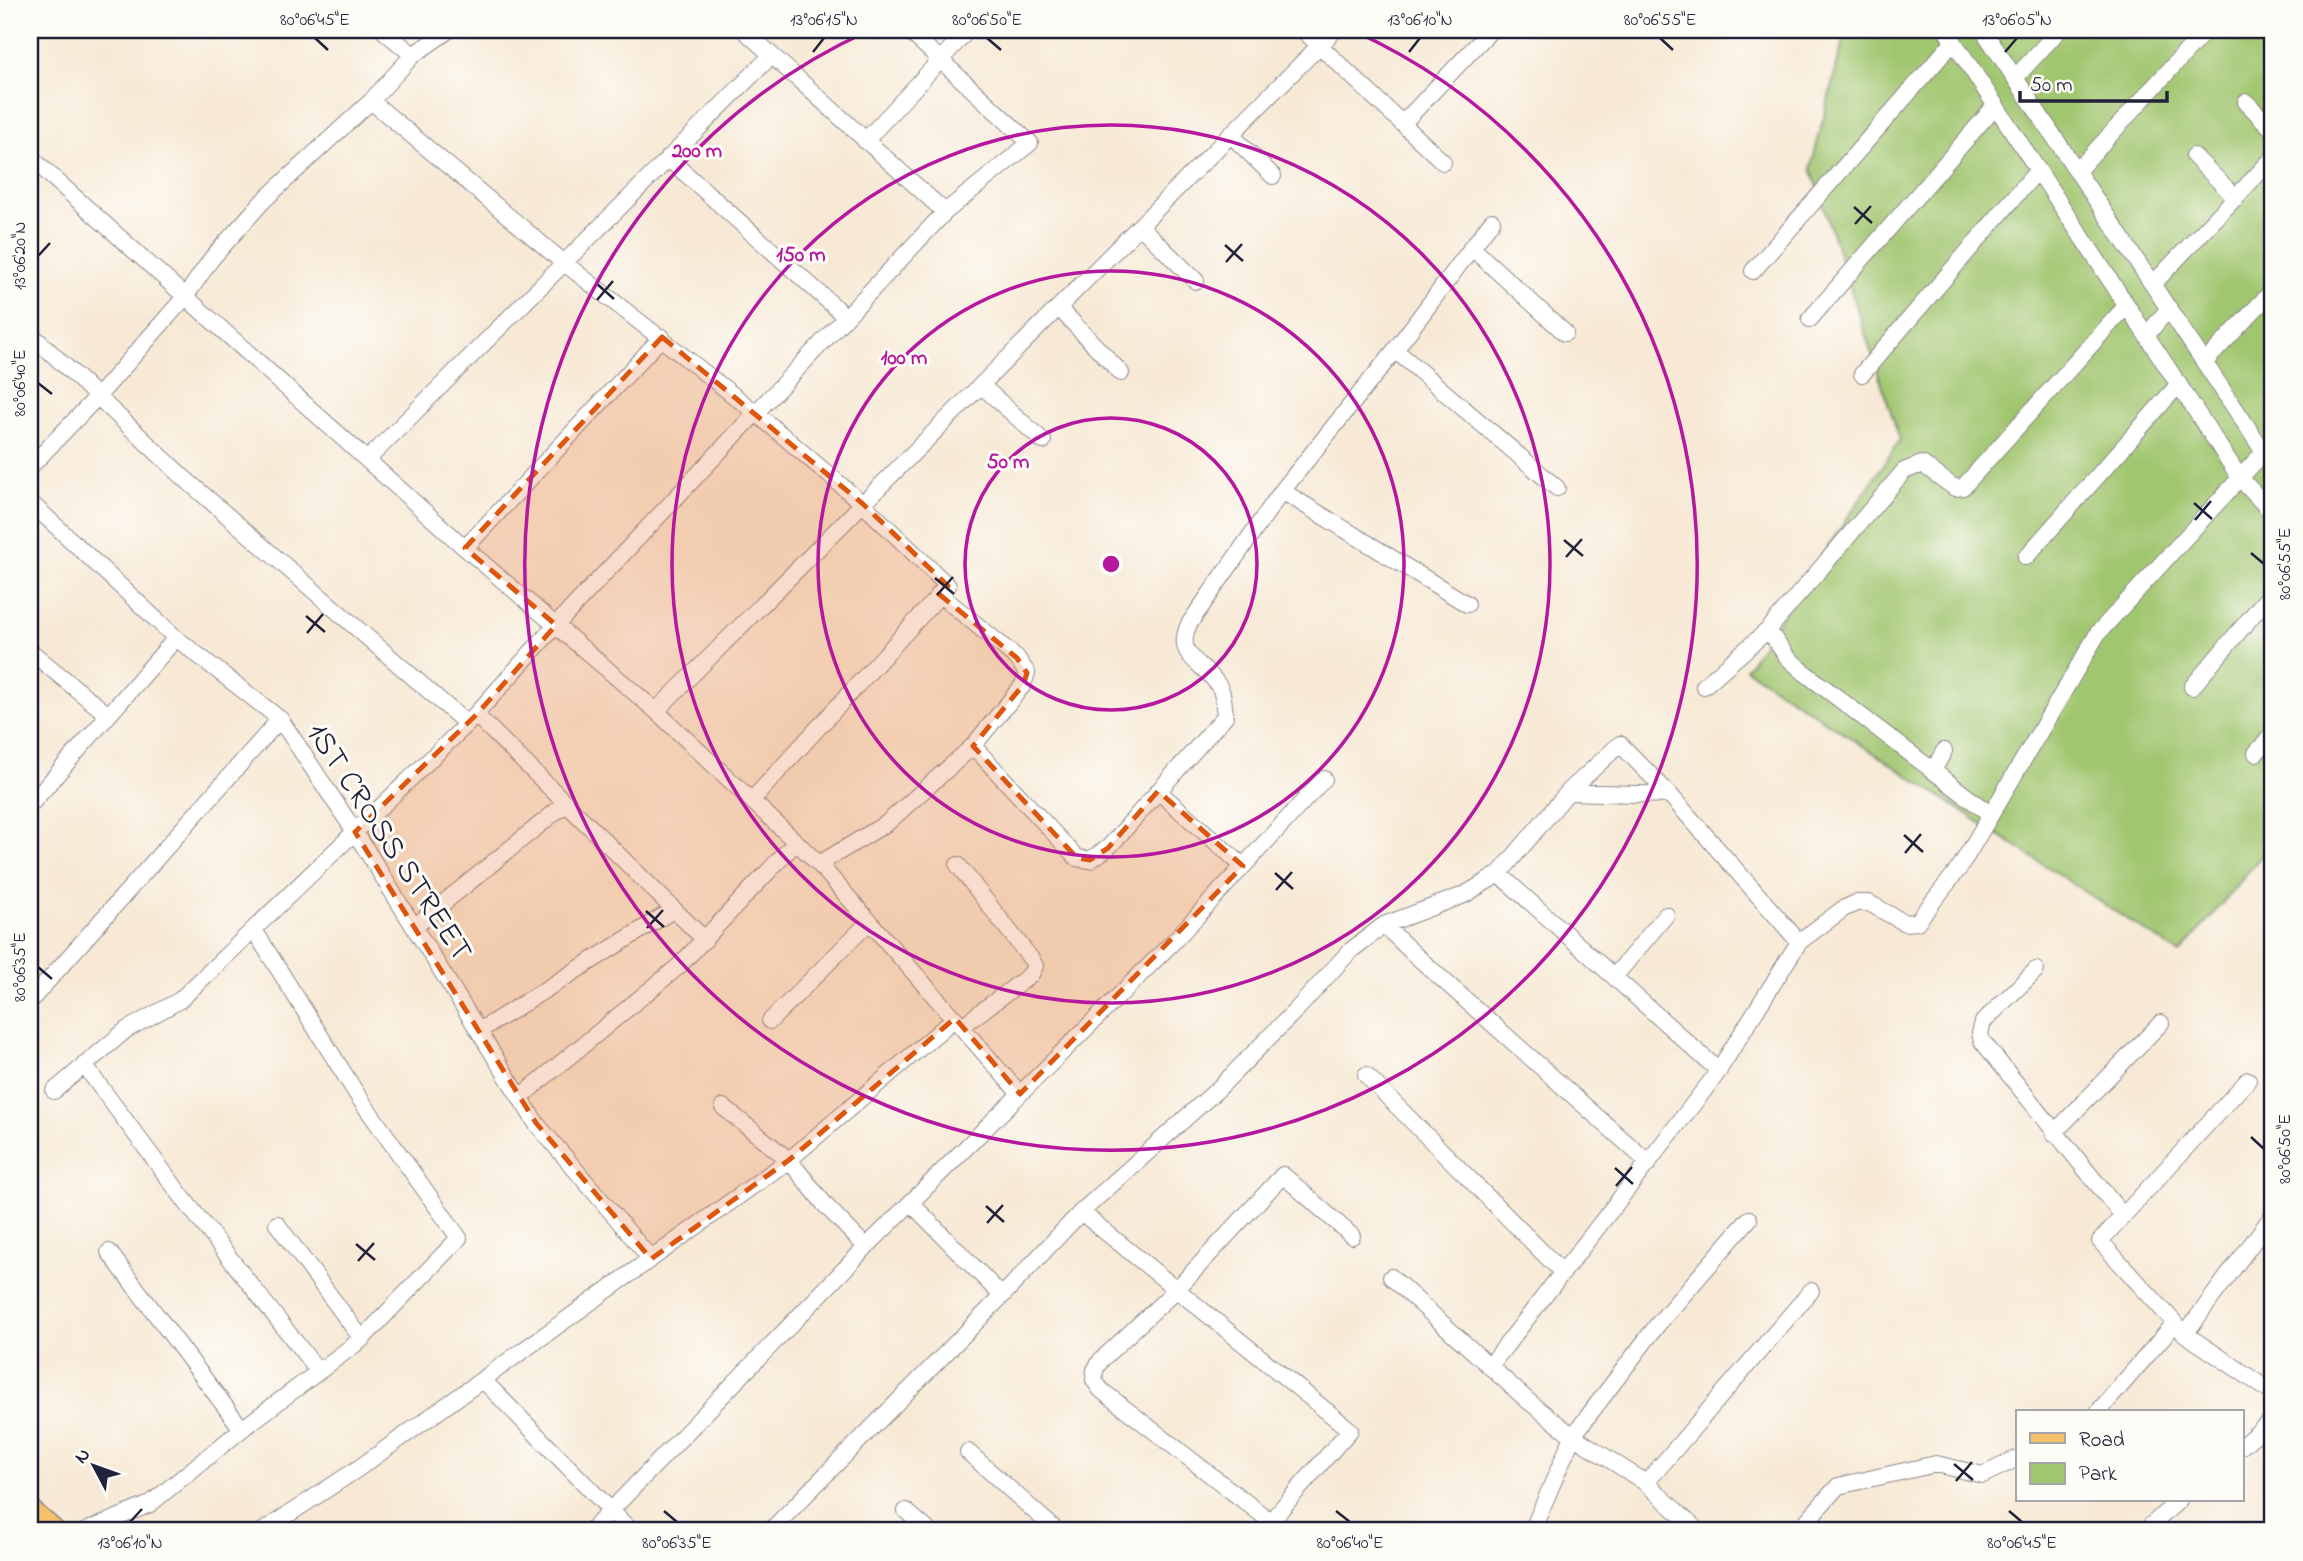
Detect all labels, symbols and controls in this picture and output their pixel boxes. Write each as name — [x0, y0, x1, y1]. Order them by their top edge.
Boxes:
text: 80°06'45"E — [280, 8, 350, 34]
text: 13°06'15"N — [790, 8, 858, 34]
text: 80°06'50"E — [952, 8, 1022, 34]
text: 13°06'10"N — [1387, 8, 1453, 34]
text: 80°06'55"E — [1624, 8, 1696, 34]
text: 13°06'05"N — [1982, 8, 2052, 34]
scale bar — [2020, 60, 2166, 104]
text: 50 m — [2030, 71, 2073, 101]
text: 200 m — [671, 137, 722, 167]
text: 13°06'20"N — [8, 222, 34, 290]
text: 150 m — [776, 241, 826, 271]
text: 100 m — [881, 344, 927, 374]
text: 80°06'40"E — [8, 349, 34, 417]
text: 50 m — [987, 448, 1029, 478]
text: 80°06'55"E — [2273, 528, 2299, 600]
centre of rings — [1099, 552, 1123, 576]
street label: 1ST CROSS STREET — [293, 714, 483, 972]
text: 80°06'35"E — [8, 932, 34, 1002]
text: 80°06'50"E — [2273, 1114, 2299, 1184]
legend — [2016, 1410, 2244, 1502]
text: Road — [2079, 1426, 2125, 1456]
north arrow — [60, 1432, 130, 1502]
text: N — [69, 1443, 98, 1470]
text: Park — [2079, 1460, 2118, 1490]
text: 13°06'10"N — [97, 1531, 163, 1557]
text: 80°06'35"E — [642, 1531, 712, 1557]
text: 80°06'40"E — [1316, 1531, 1384, 1557]
text: 80°06'45"E — [1987, 1531, 2057, 1557]

